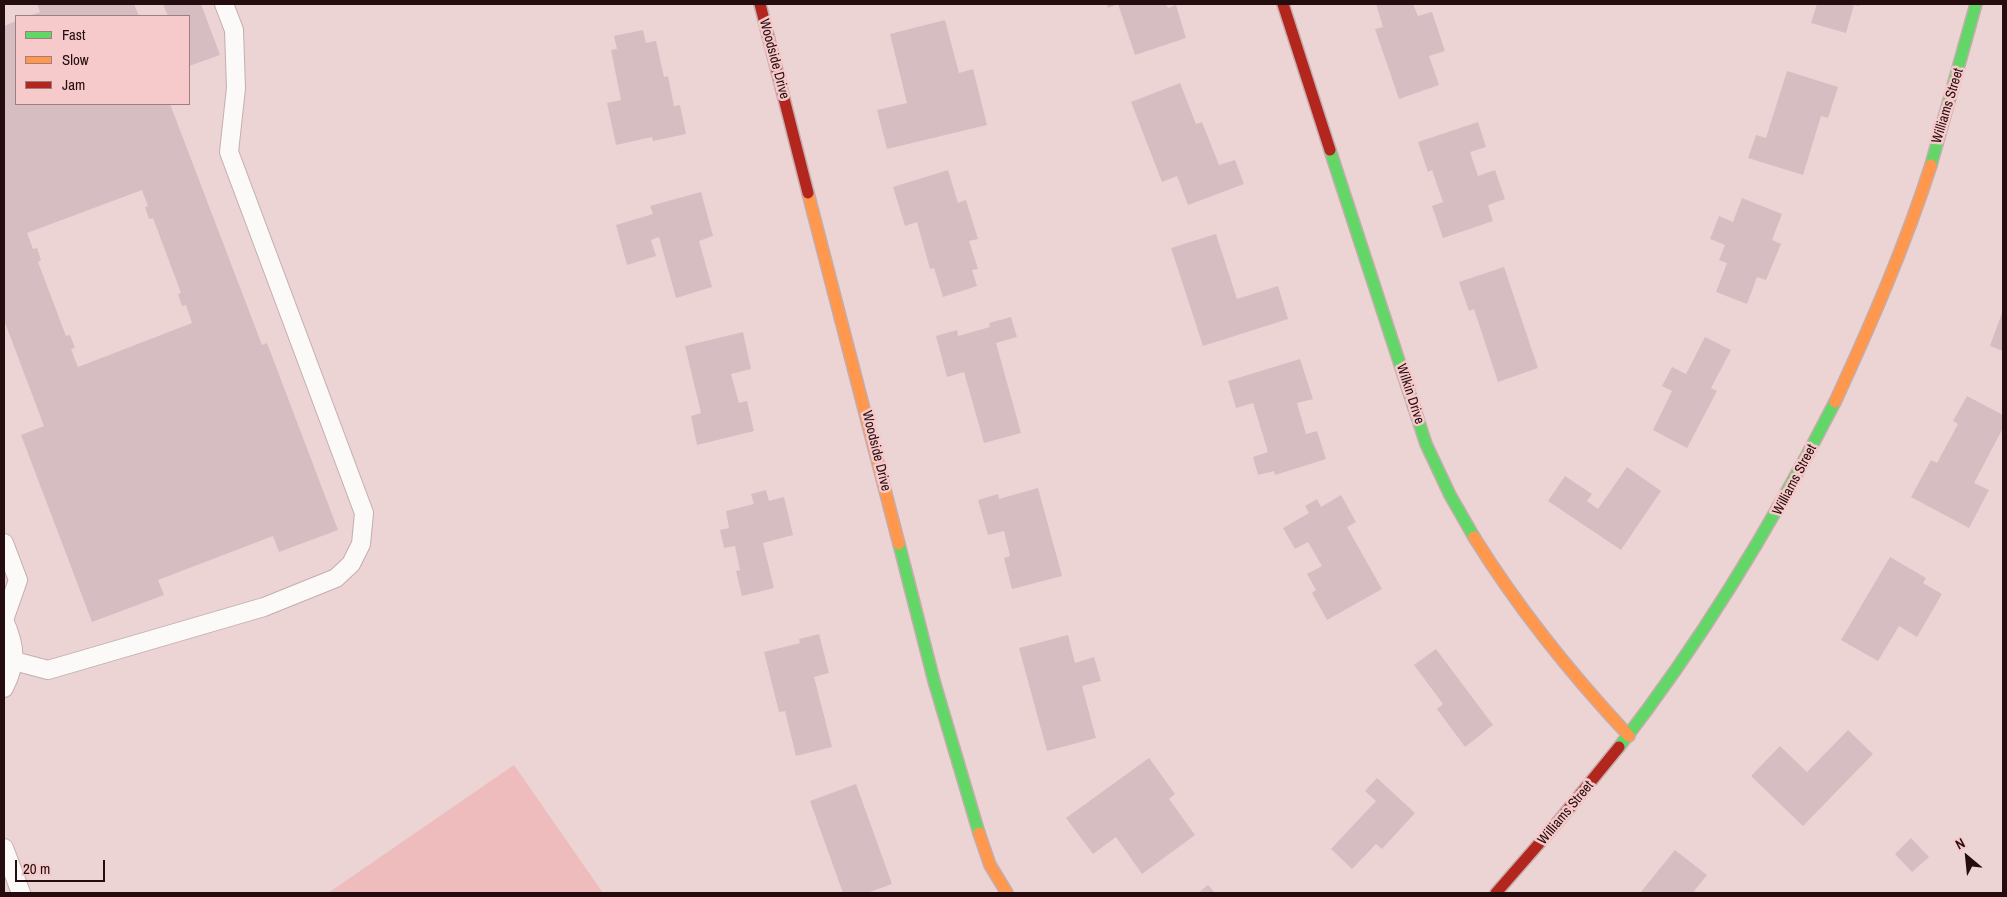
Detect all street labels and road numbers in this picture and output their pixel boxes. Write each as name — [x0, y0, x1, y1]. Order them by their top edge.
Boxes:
street label: Woodside Drive — [755, 17, 793, 101]
street label: Williams Street — [1929, 66, 1967, 146]
street label: Wilkin Drive — [1392, 362, 1428, 426]
street label: Woodside Drive — [858, 409, 894, 493]
street label: Williams Street — [1769, 442, 1821, 518]
street label: Williams Street — [1535, 778, 1597, 848]

